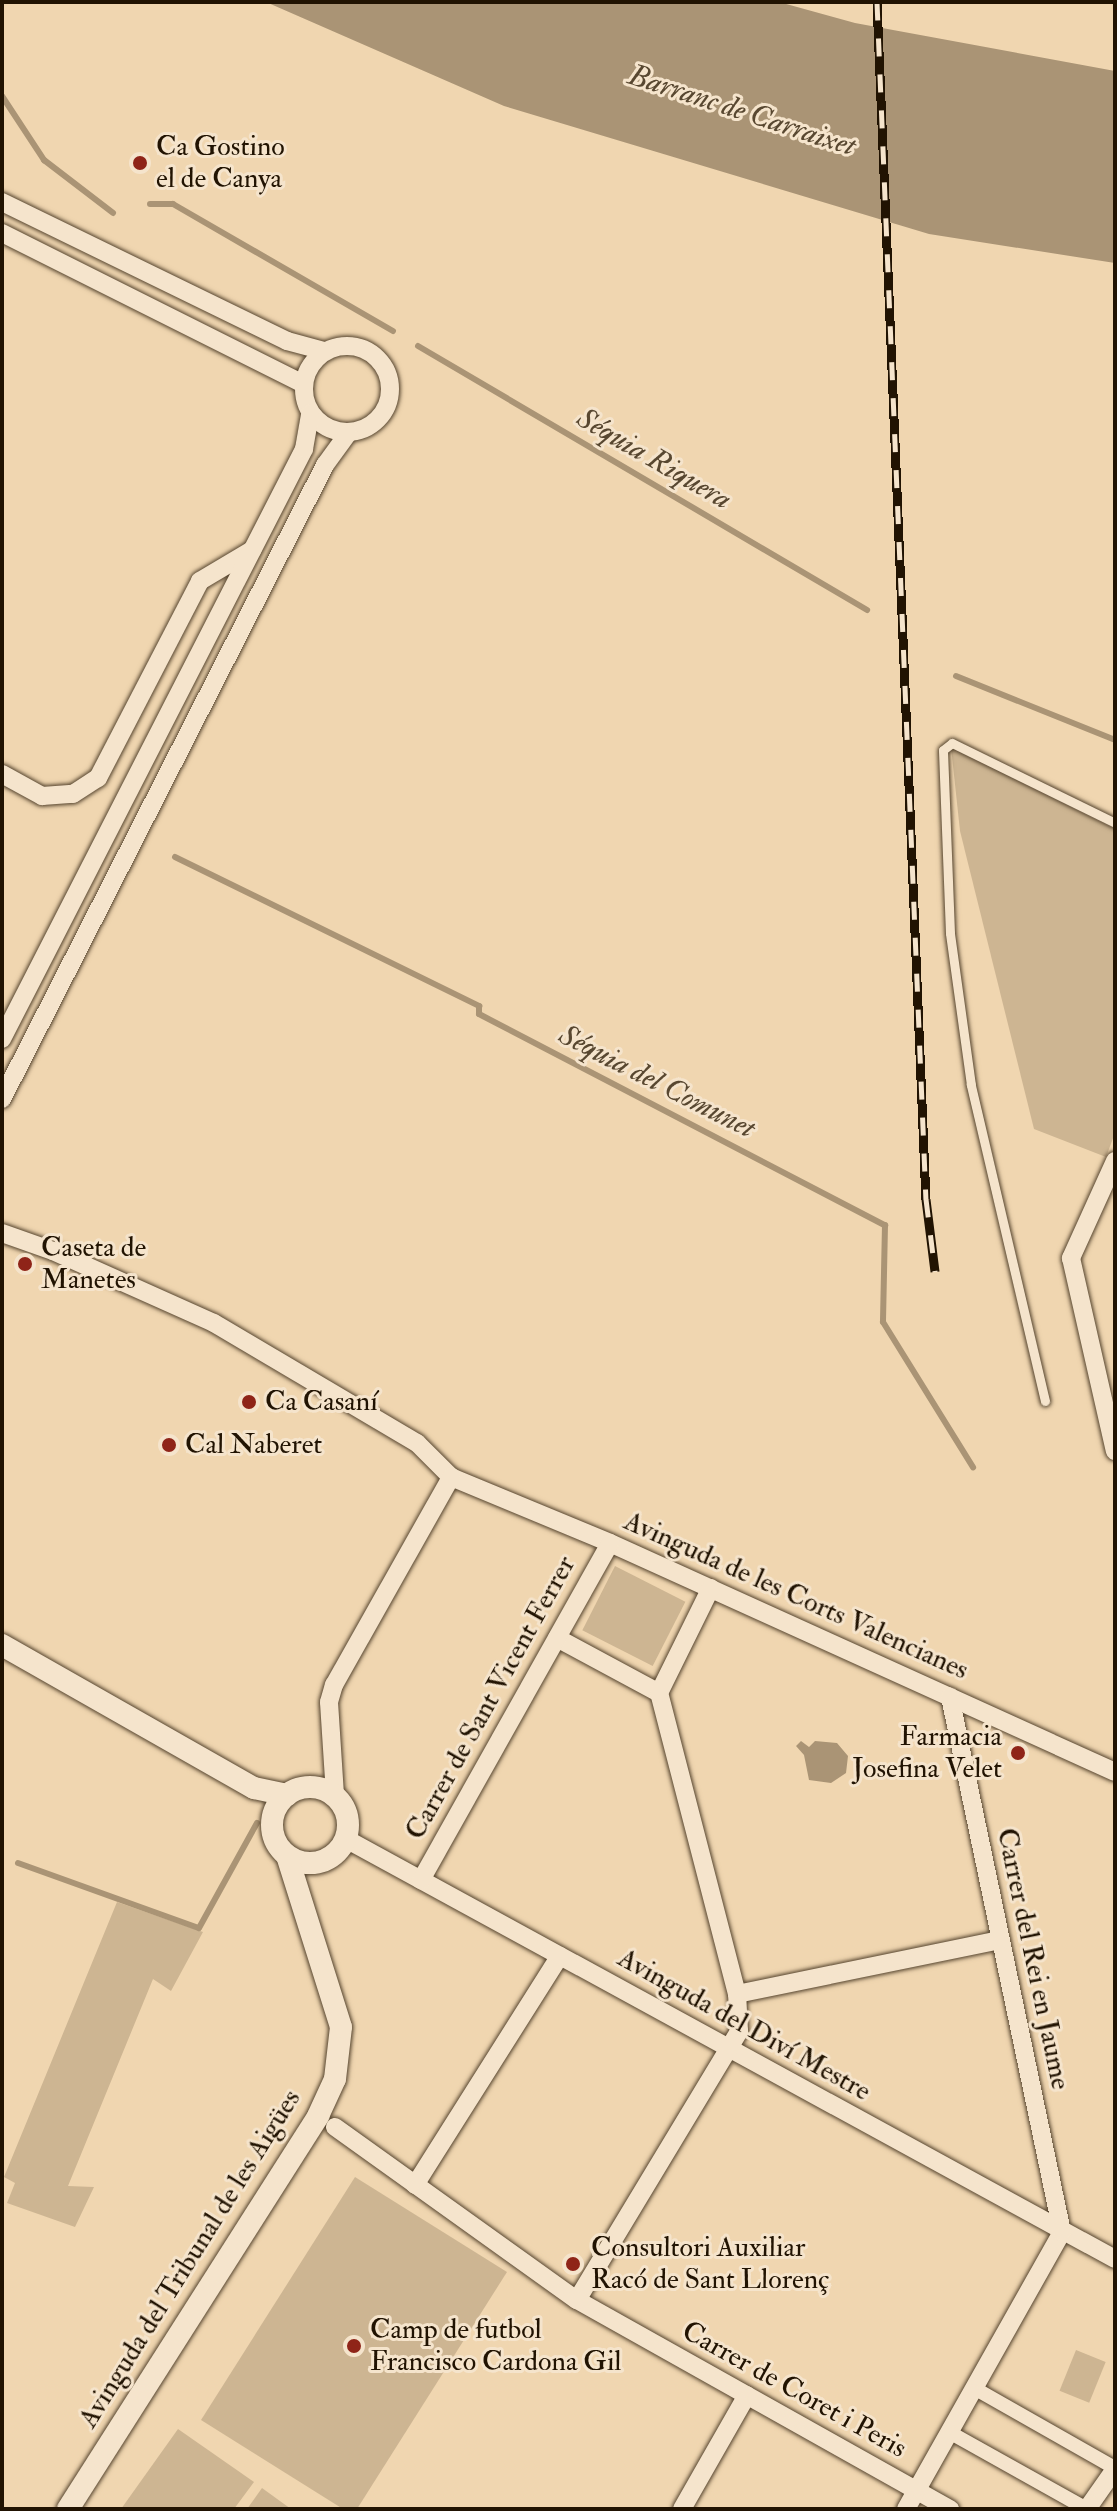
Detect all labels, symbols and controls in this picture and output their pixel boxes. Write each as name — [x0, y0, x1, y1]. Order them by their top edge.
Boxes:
water label: Barranc de Carraixet — [624, 57, 860, 165]
place label: Ca Gostino el de Canya — [156, 130, 285, 196]
marker: Ca Gostino el de Canya — [131, 154, 149, 172]
water label: Séquia Riquera — [570, 400, 738, 518]
water label: Séquia del Comunet — [553, 1017, 761, 1147]
place label: Caseta de Manetes — [41, 1231, 146, 1297]
marker: Caseta de Manetes — [16, 1255, 34, 1273]
place label: Ca Casaní — [265, 1385, 378, 1419]
marker: Ca Casaní — [240, 1393, 258, 1411]
place label: Cal Naberet — [185, 1428, 322, 1462]
marker: Cal Naberet — [160, 1436, 178, 1454]
street label: Avinguda de les Corts Valencianes — [619, 1505, 973, 1687]
street label: Carrer de Sant Vicent Ferrer — [399, 1550, 583, 1846]
place label: Farmacia Josefina Velet — [852, 1720, 1002, 1786]
marker: Farmacia Josefina Velet — [1009, 1744, 1027, 1762]
street label: Carrer del Rei en Jaume — [989, 1825, 1077, 2093]
street label: Avinguda del Diví Mestre — [612, 1941, 876, 2109]
street label: Avinguda del Tribunal de les Aigües — [72, 2084, 308, 2434]
place label: Consultori Auxiliar Racó de Sant Llorenç — [591, 2231, 829, 2297]
marker: Consultori Auxiliar Racó de Sant Llorenç — [562, 2253, 584, 2275]
place label: Camp de futbol Francisco Cardona Gil — [370, 2313, 622, 2379]
street label: Carrer de Coret i Peris — [676, 2314, 912, 2466]
marker: Camp de futbol Francisco Cardona Gil — [345, 2337, 363, 2355]

